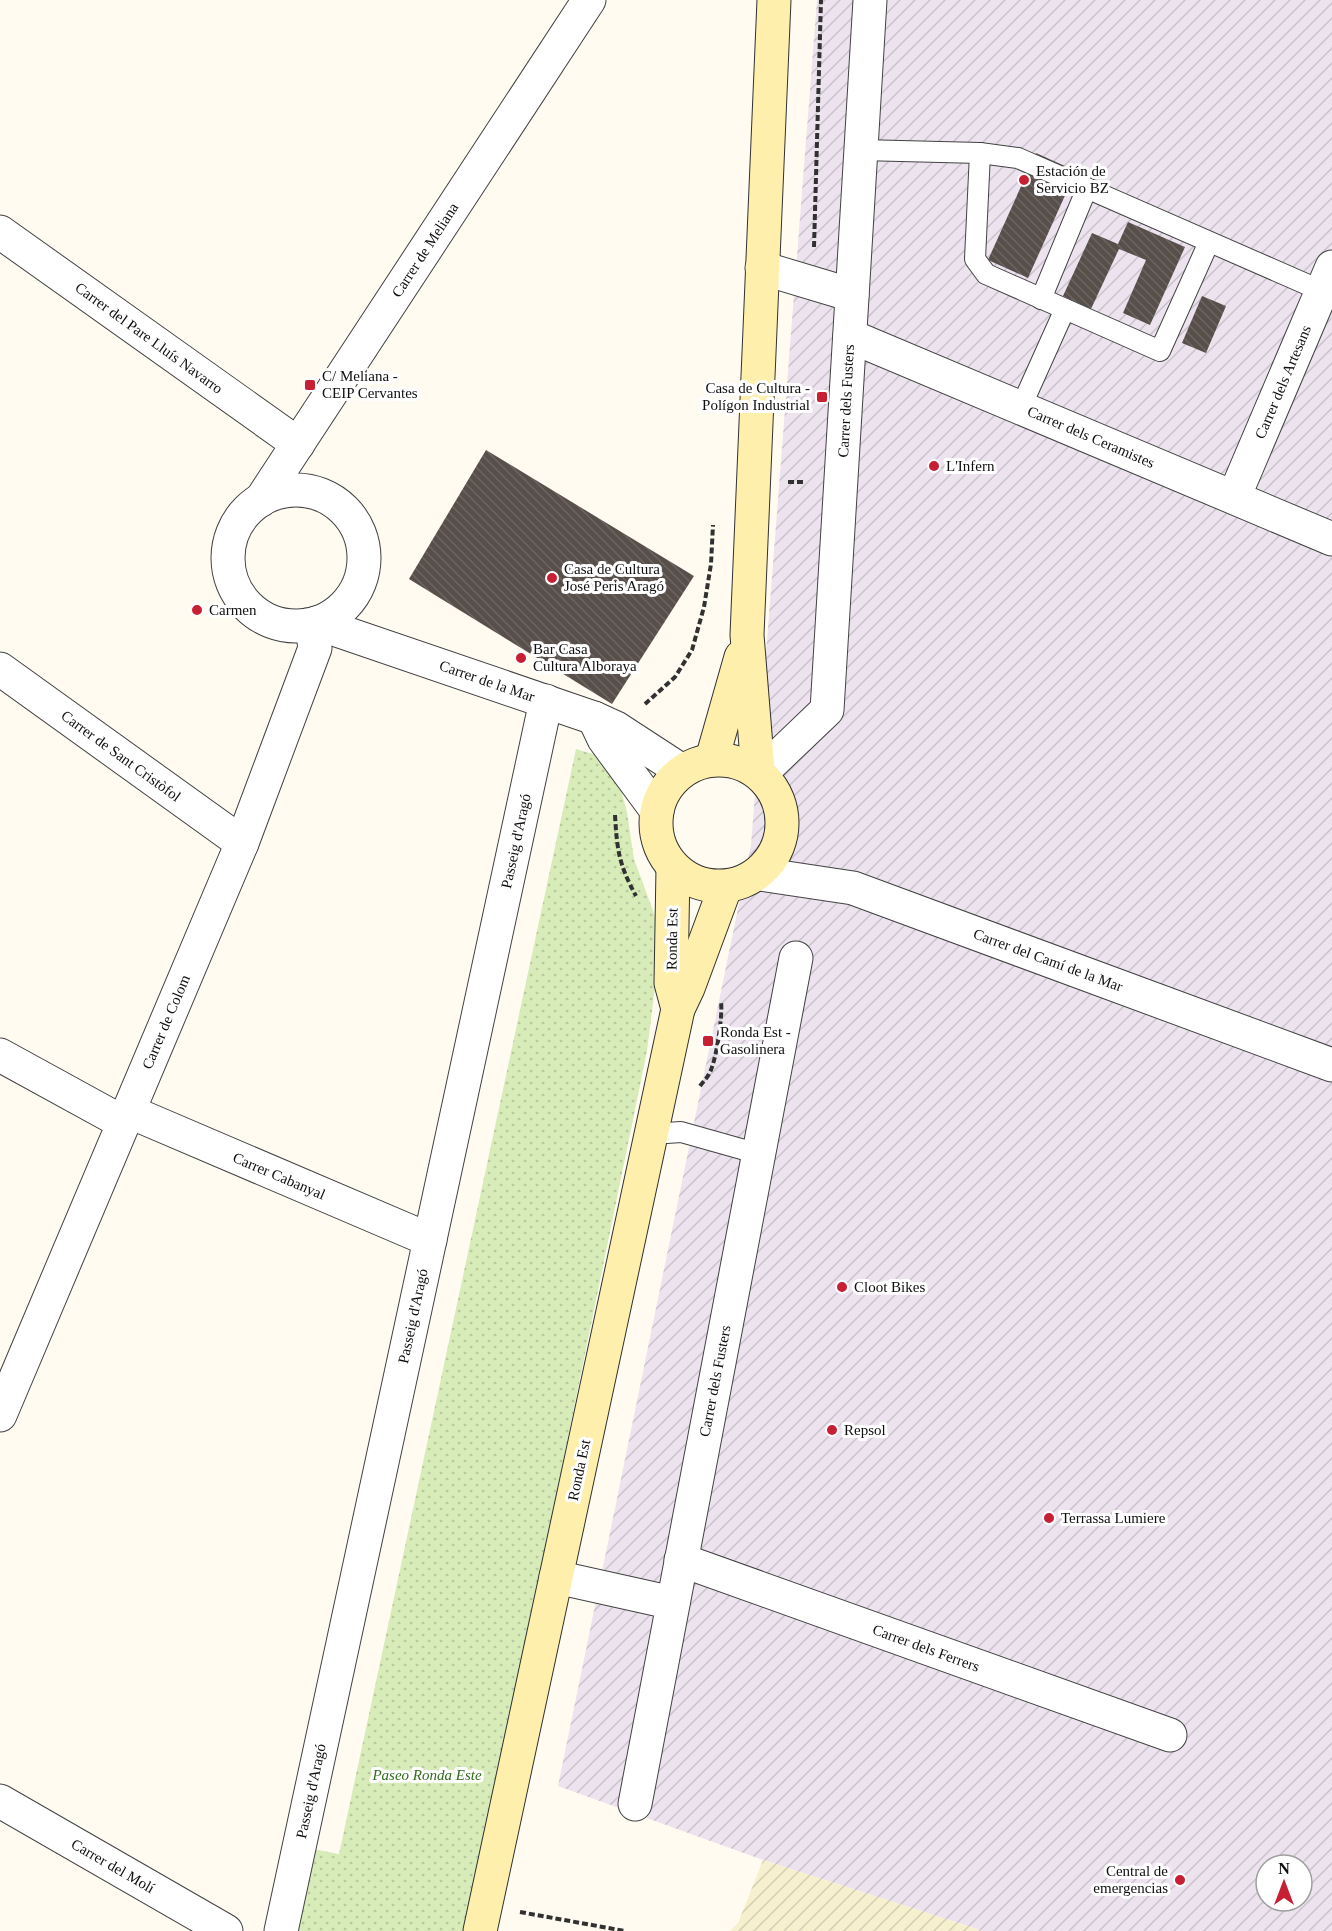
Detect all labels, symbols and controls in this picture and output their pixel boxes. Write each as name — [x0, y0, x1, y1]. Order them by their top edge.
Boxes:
place label: Estación de Servicio BZ — [1036, 163, 1109, 196]
marker: Estación de Servicio BZ — [1017, 173, 1031, 187]
street label: Carrer de Meliana — [389, 200, 462, 300]
street label: Carrer del Pare Lluís Navarro — [72, 279, 226, 397]
street label: Carrer dels Artesans — [1252, 323, 1314, 441]
street label: Carrer dels Fusters — [835, 344, 857, 458]
place label: C/ Meliana - CEIP Cervantes — [322, 368, 418, 401]
marker: C/ Meliana - CEIP Cervantes — [303, 378, 317, 392]
place label: Casa de Cultura - Polígon Industrial — [702, 380, 810, 413]
marker: Casa de Cultura - Polígon Industrial — [815, 390, 829, 404]
street label: Carrer dels Ceramistes — [1025, 403, 1157, 471]
place label: L'Infern — [946, 458, 995, 474]
marker: L'Infern — [927, 459, 941, 473]
place label: Casa de Cultura José Peris Aragó — [564, 561, 664, 594]
marker: Casa de Cultura José Peris Aragó — [545, 571, 559, 585]
place label: Carmen — [209, 602, 257, 618]
marker: Carmen — [190, 603, 204, 617]
place label: Bar Casa Cultura Alboraya — [533, 641, 637, 674]
marker: Bar Casa Cultura Alboraya — [514, 651, 528, 665]
street label: Carrer de la Mar — [437, 657, 537, 705]
street label: Carrer de Sant Cristòfol — [58, 707, 184, 805]
street label: Passeig d'Aragó — [498, 792, 534, 890]
street label: Ronda Est — [663, 907, 681, 970]
street label: Carrer del Camí de la Mar — [971, 925, 1125, 995]
street label: Carrer de Colom — [139, 972, 193, 1072]
place label: Ronda Est - Gasolinera — [720, 1024, 791, 1057]
marker: Ronda Est - Gasolinera — [701, 1034, 715, 1048]
street label: Carrer Cabanyal — [230, 1149, 328, 1203]
street label: Passeig d'Aragó — [395, 1267, 431, 1365]
place label: Cloot Bikes — [854, 1279, 925, 1295]
marker: Cloot Bikes — [835, 1280, 849, 1294]
street label: Carrer dels Fusters — [696, 1324, 734, 1438]
place label: Repsol — [844, 1422, 886, 1438]
marker: Repsol — [825, 1423, 839, 1437]
street label: Ronda Est — [565, 1437, 593, 1502]
place label: Terrassa Lumiere — [1061, 1510, 1166, 1526]
marker: Terrassa Lumiere — [1042, 1511, 1056, 1525]
street label: Carrer dels Ferrers — [870, 1621, 982, 1675]
street label: Passeig d'Aragó — [293, 1742, 329, 1840]
park label: Paseo Ronda Este — [371, 1767, 482, 1783]
street label: Carrer del Molí — [69, 1836, 157, 1896]
north arrow — [1254, 1853, 1314, 1913]
text: N — [1278, 1860, 1290, 1877]
place label: Central de emergencias — [1093, 1863, 1168, 1896]
marker: Central de emergencias — [1173, 1873, 1187, 1887]

